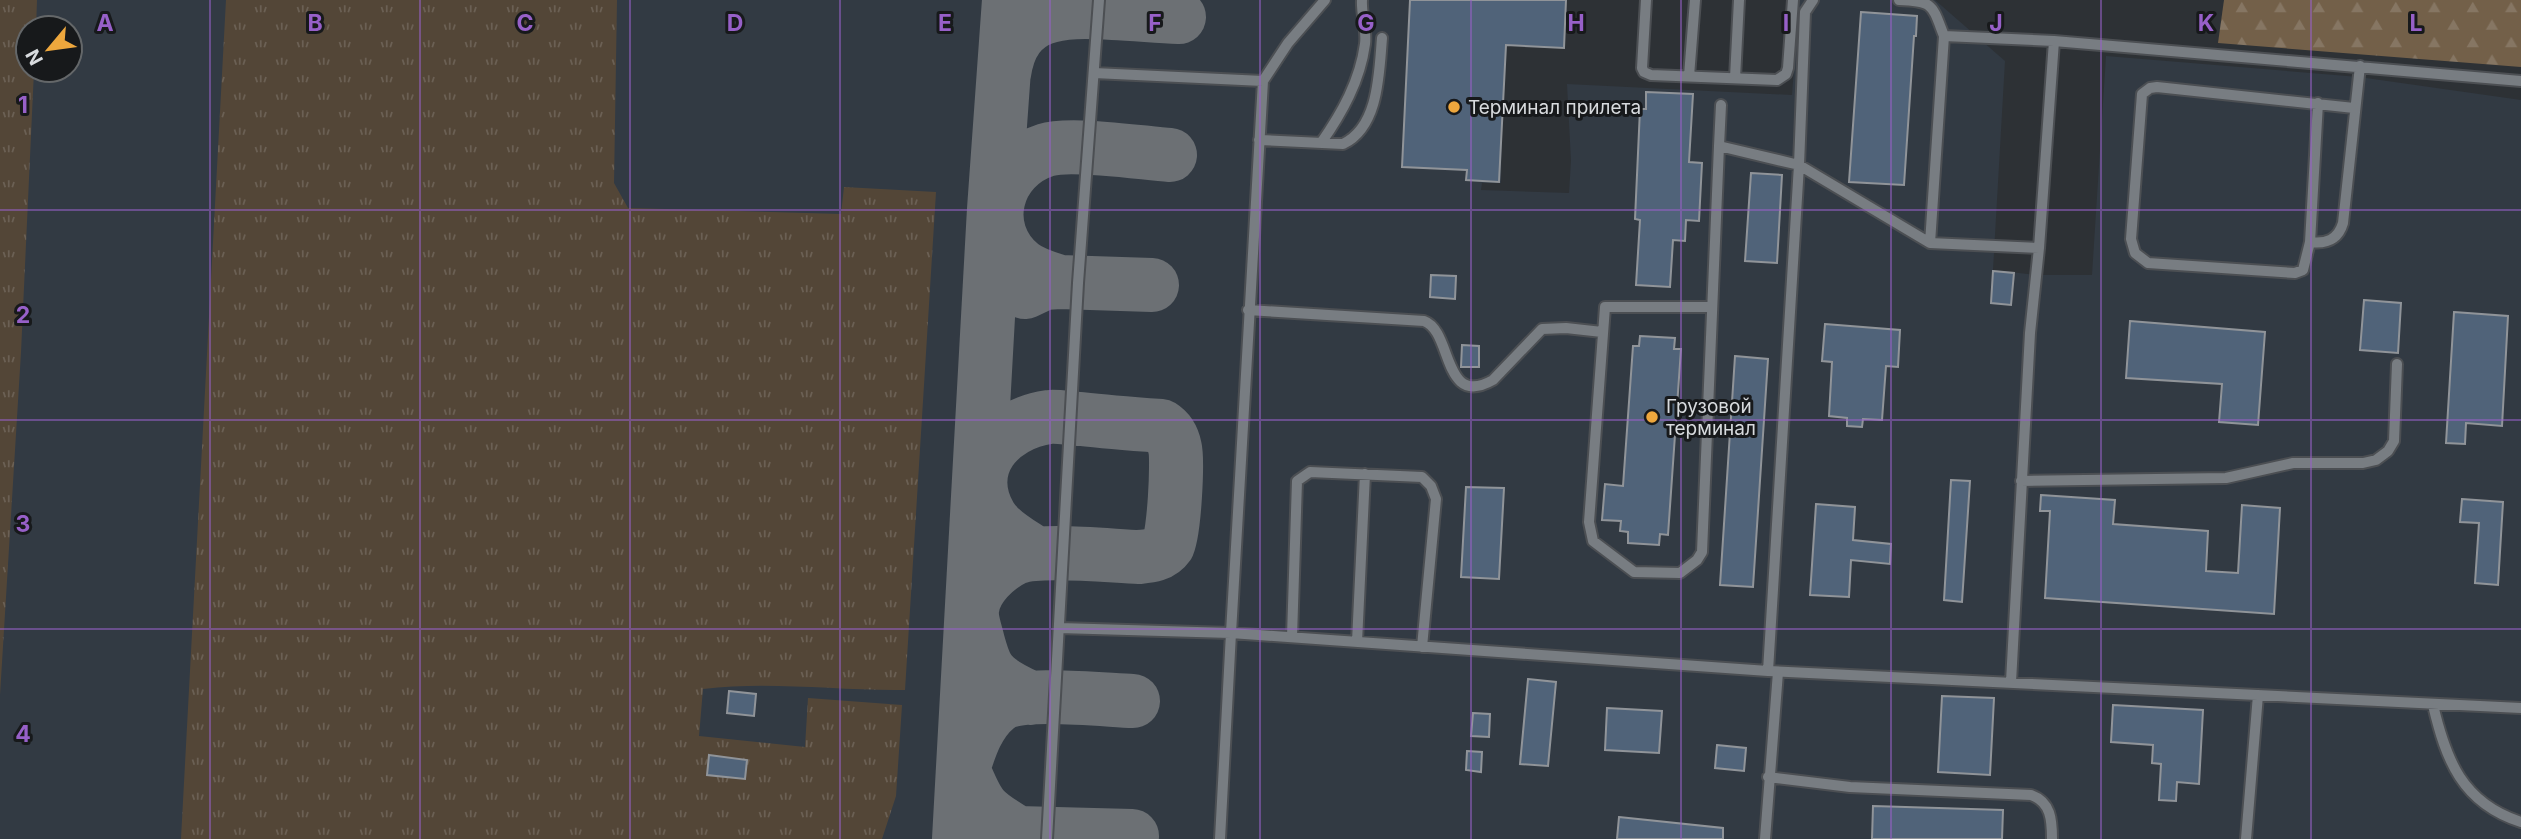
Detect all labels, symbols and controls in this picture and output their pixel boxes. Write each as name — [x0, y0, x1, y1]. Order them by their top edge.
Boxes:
text: A — [96, 9, 114, 37]
text: B — [307, 9, 323, 37]
text: C — [516, 9, 534, 37]
text: D — [727, 9, 743, 37]
text: E — [938, 9, 952, 37]
text: F — [1148, 9, 1162, 37]
text: G — [1357, 9, 1375, 37]
text: H — [1567, 9, 1585, 37]
text: I — [1783, 9, 1789, 37]
text: J — [1989, 9, 2003, 37]
text: K — [2198, 9, 2214, 37]
text: L — [2409, 9, 2423, 37]
north arrow — [14, 14, 84, 84]
text: N — [21, 45, 48, 69]
text: 1 — [18, 91, 28, 119]
place label: Терминал прилета — [1468, 96, 1641, 119]
marker: Терминал прилета — [1446, 99, 1462, 115]
text: 2 — [16, 301, 30, 329]
place label: Грузовой терминал — [1666, 395, 1756, 440]
marker: Грузовой терминал — [1644, 409, 1660, 425]
text: 3 — [16, 510, 30, 538]
text: 4 — [15, 720, 31, 748]

